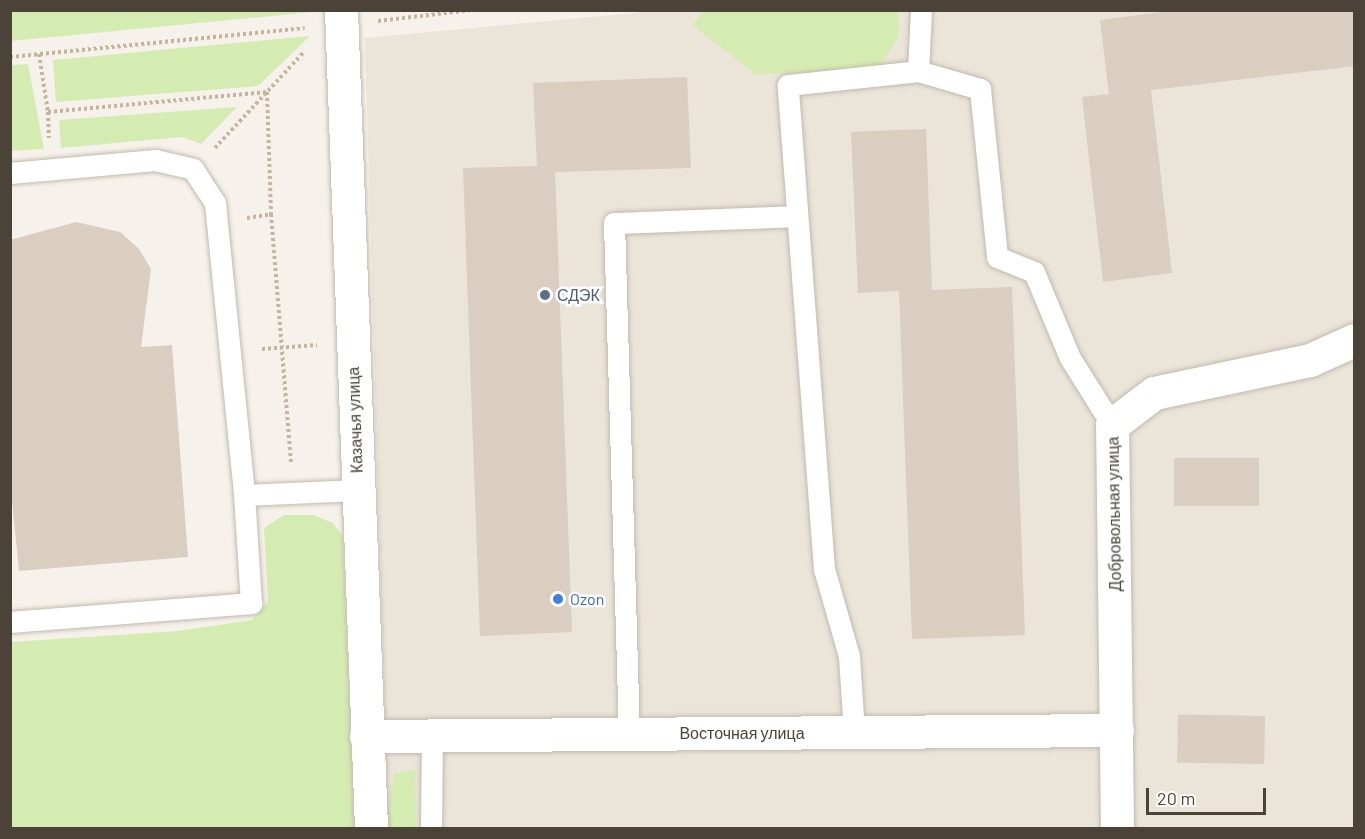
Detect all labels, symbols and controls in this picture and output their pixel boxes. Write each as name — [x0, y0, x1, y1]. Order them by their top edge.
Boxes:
place label: СДЭК — [557, 285, 600, 305]
marker: СДЭК — [538, 288, 552, 302]
street label: Казачья улица — [344, 366, 366, 474]
street label: Добровольная улица — [1103, 436, 1125, 592]
place label: Ozon — [570, 589, 604, 609]
marker: Ozon — [551, 592, 565, 606]
street label: Восточная улица — [679, 723, 805, 743]
scale bar — [1149, 776, 1269, 814]
text: 20 m — [1157, 787, 1195, 809]

